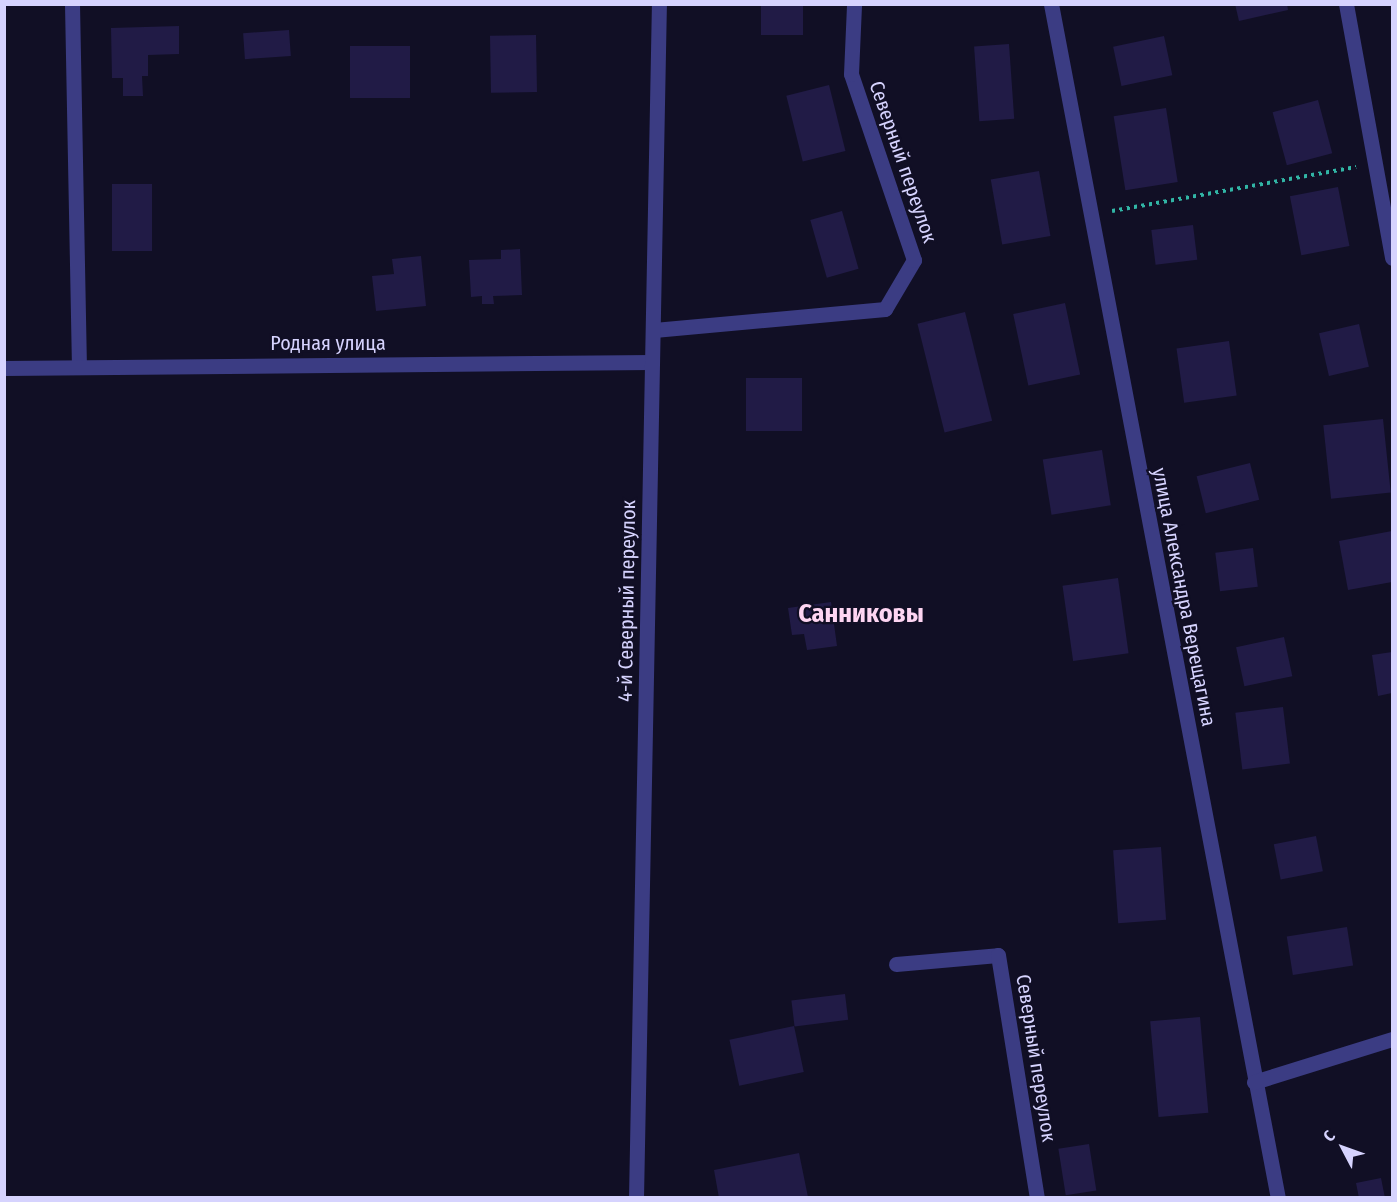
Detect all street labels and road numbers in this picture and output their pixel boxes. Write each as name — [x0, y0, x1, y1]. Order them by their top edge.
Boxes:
street label: Северный переулок — [864, 78, 942, 246]
street label: Родная улица — [270, 331, 386, 355]
street label: улица Александра Верещагина — [1147, 466, 1221, 728]
street label: 4-й Северный переулок — [613, 500, 641, 702]
street label: Северный переулок — [1011, 972, 1061, 1144]

